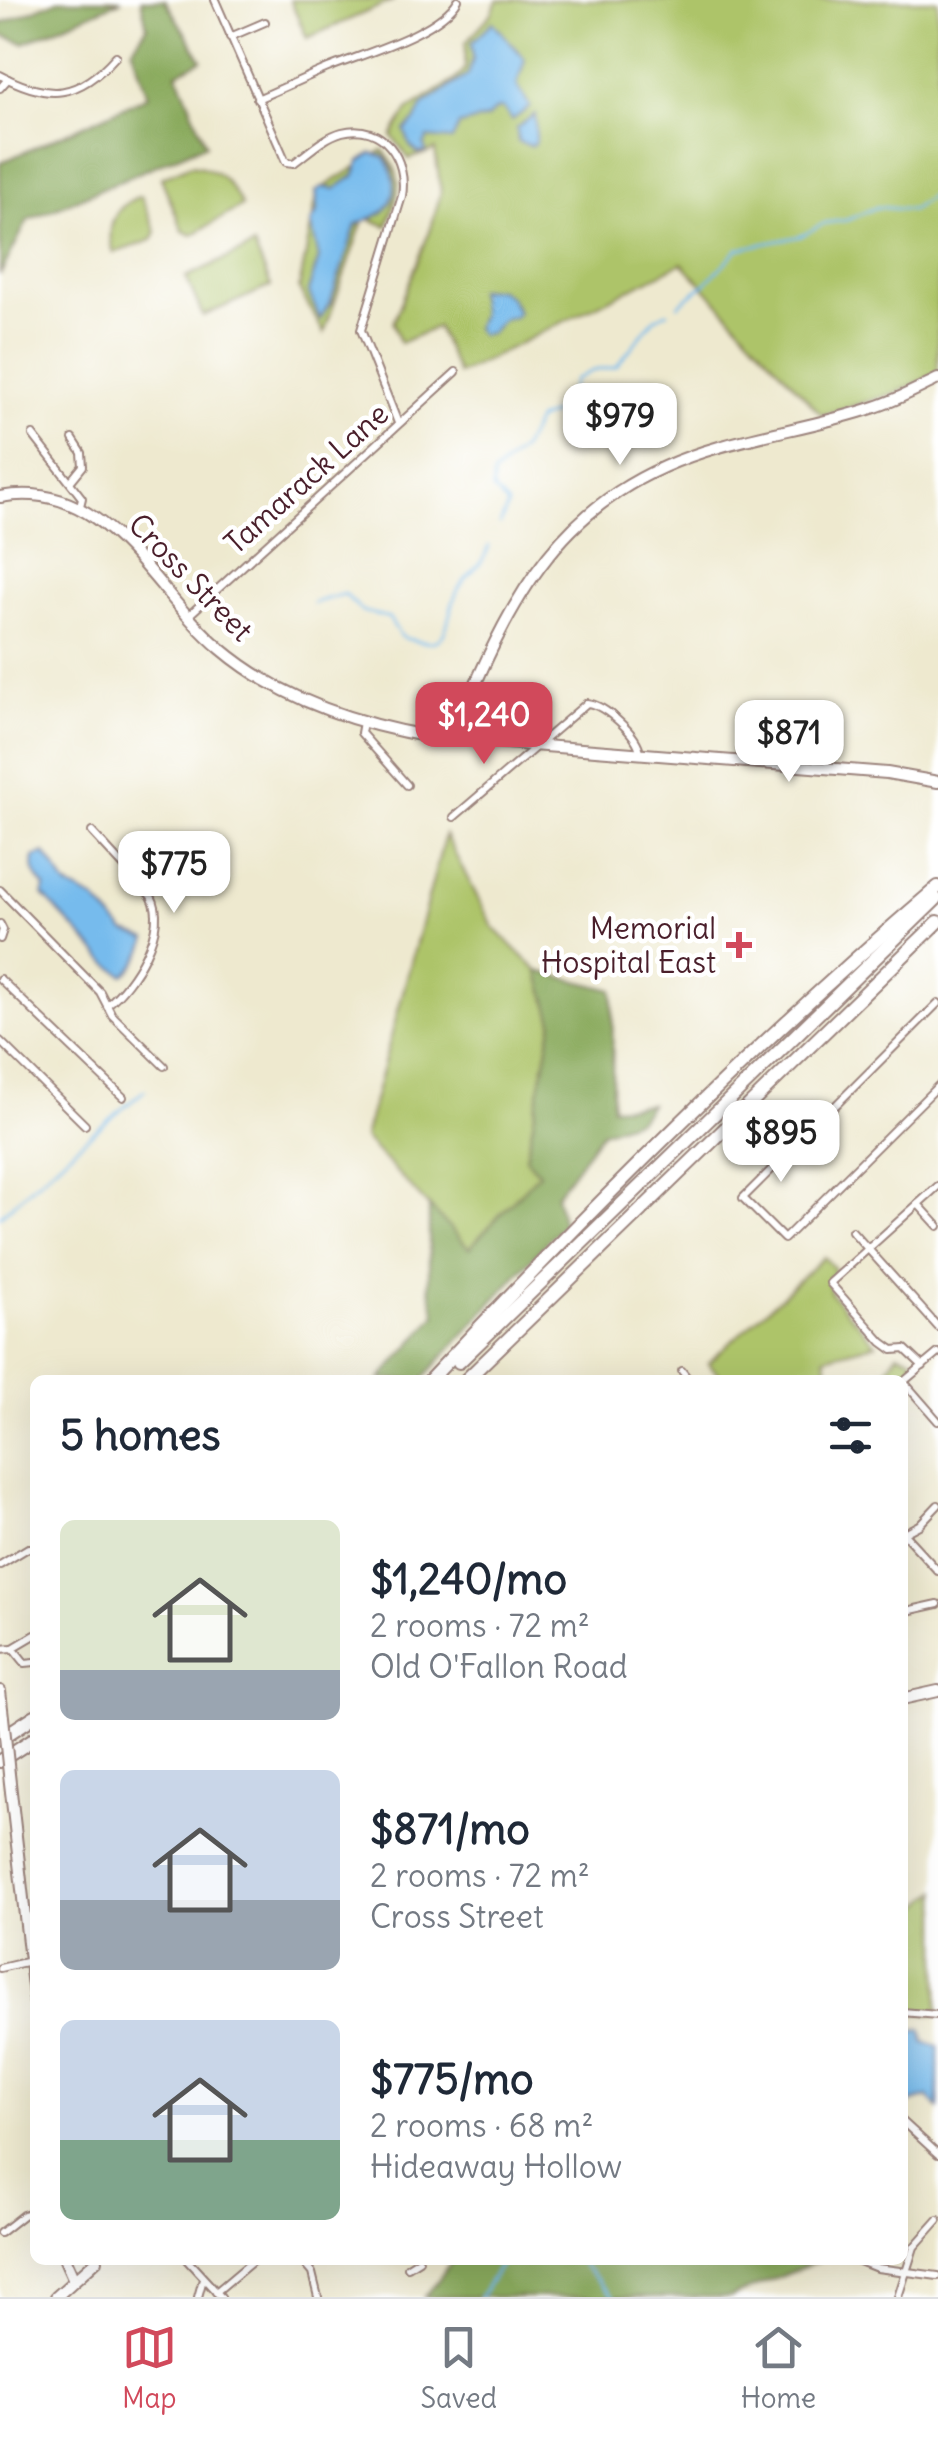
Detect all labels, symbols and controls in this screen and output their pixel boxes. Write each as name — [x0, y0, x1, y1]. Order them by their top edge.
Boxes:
pin: $979 — [561, 383, 679, 468]
street label: Tamarack Lane — [216, 394, 396, 562]
text: $979 — [585, 395, 655, 436]
street label: Cross Street — [121, 505, 261, 649]
pin: $1,240 — [403, 682, 565, 767]
text: $1,240 — [437, 694, 531, 735]
pin: $871 — [730, 700, 848, 785]
text: $871 — [757, 712, 821, 753]
pin: $775 — [115, 831, 233, 916]
text: $775 — [140, 843, 208, 884]
place label: Memorial Hospital East — [541, 909, 716, 981]
marker: Memorial Hospital East — [726, 932, 752, 958]
pin: $895 — [722, 1100, 840, 1185]
text: $895 — [745, 1112, 817, 1153]
icon: filters — [823, 1408, 878, 1463]
text: 5 homes — [60, 1409, 221, 1461]
text: $1,240/mo — [370, 1553, 567, 1605]
icon: home — [140, 1560, 260, 1680]
text: 2 rooms · 72 m² — [370, 1605, 590, 1646]
text: Old O'Fallon Road — [370, 1646, 628, 1687]
text: $871/mo — [370, 1803, 530, 1855]
icon: home — [140, 1810, 260, 1930]
text: 2 rooms · 72 m² — [370, 1855, 590, 1896]
text: Cross Street — [370, 1896, 544, 1937]
text: $775/mo — [370, 2053, 534, 2105]
icon: home — [140, 2060, 260, 2180]
text: 2 rooms · 68 m² — [370, 2105, 593, 2146]
text: Hideaway Hollow — [370, 2146, 622, 2187]
tab: Map — [122, 2320, 177, 2416]
tab: Saved — [420, 2320, 497, 2416]
tab: Home — [741, 2320, 816, 2416]

